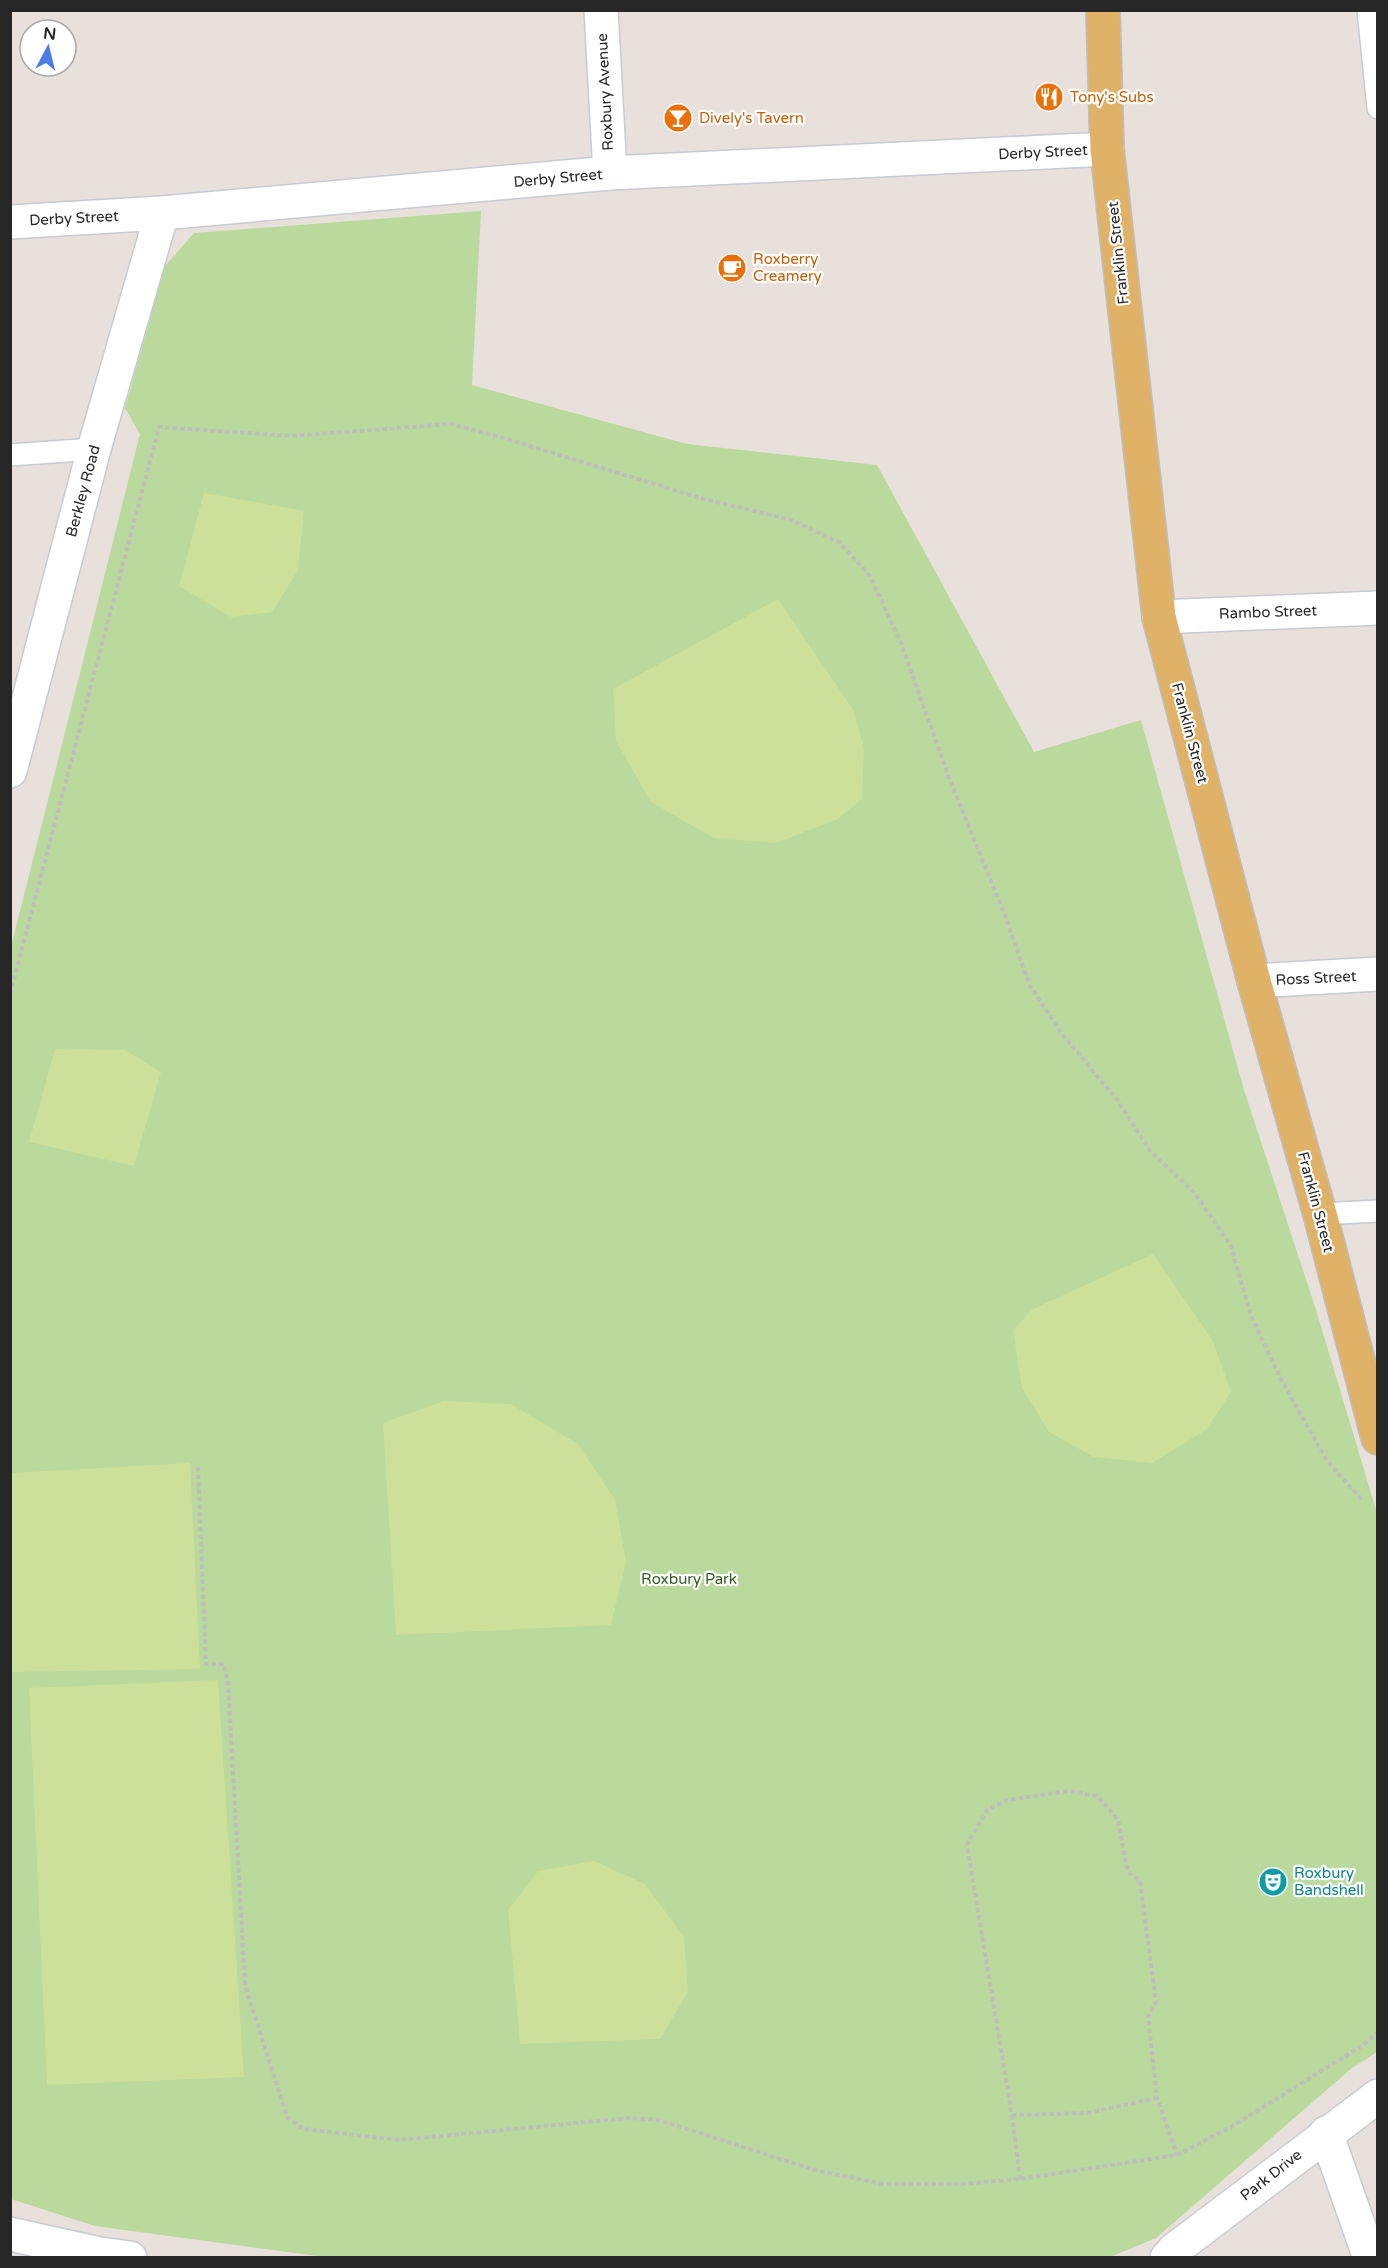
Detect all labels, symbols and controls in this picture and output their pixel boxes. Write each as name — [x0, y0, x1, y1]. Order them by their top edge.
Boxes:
north arrow — [18, 18, 78, 78]
text: N — [42, 23, 57, 45]
street label: Roxbury Avenue — [593, 33, 617, 151]
restaurant icon: Tony's Subs — [1033, 81, 1065, 113]
place label: Tony's Subs — [1070, 88, 1154, 106]
bar icon: Dively's Tavern — [662, 102, 694, 134]
place label: Dively's Tavern — [699, 109, 804, 127]
street label: Derby Street — [998, 141, 1088, 163]
street label: Derby Street — [513, 165, 604, 191]
street label: Franklin Street — [1104, 200, 1132, 305]
street label: Derby Street — [29, 207, 119, 229]
place label: Roxberry Creamery — [753, 250, 822, 285]
cafe icon: Roxberry Creamery — [716, 252, 748, 284]
street label: Berkley Road — [62, 443, 104, 539]
street label: Rambo Street — [1219, 601, 1318, 623]
street label: Franklin Street — [1168, 681, 1212, 786]
street label: Ross Street — [1275, 967, 1357, 989]
street label: Franklin Street — [1294, 1150, 1338, 1255]
park label: Roxbury Park — [641, 1570, 737, 1588]
place label: Roxbury Bandshell — [1294, 1864, 1364, 1899]
theatre icon: Roxbury Bandshell — [1257, 1866, 1289, 1898]
street label: Park Drive — [1237, 2145, 1305, 2205]

